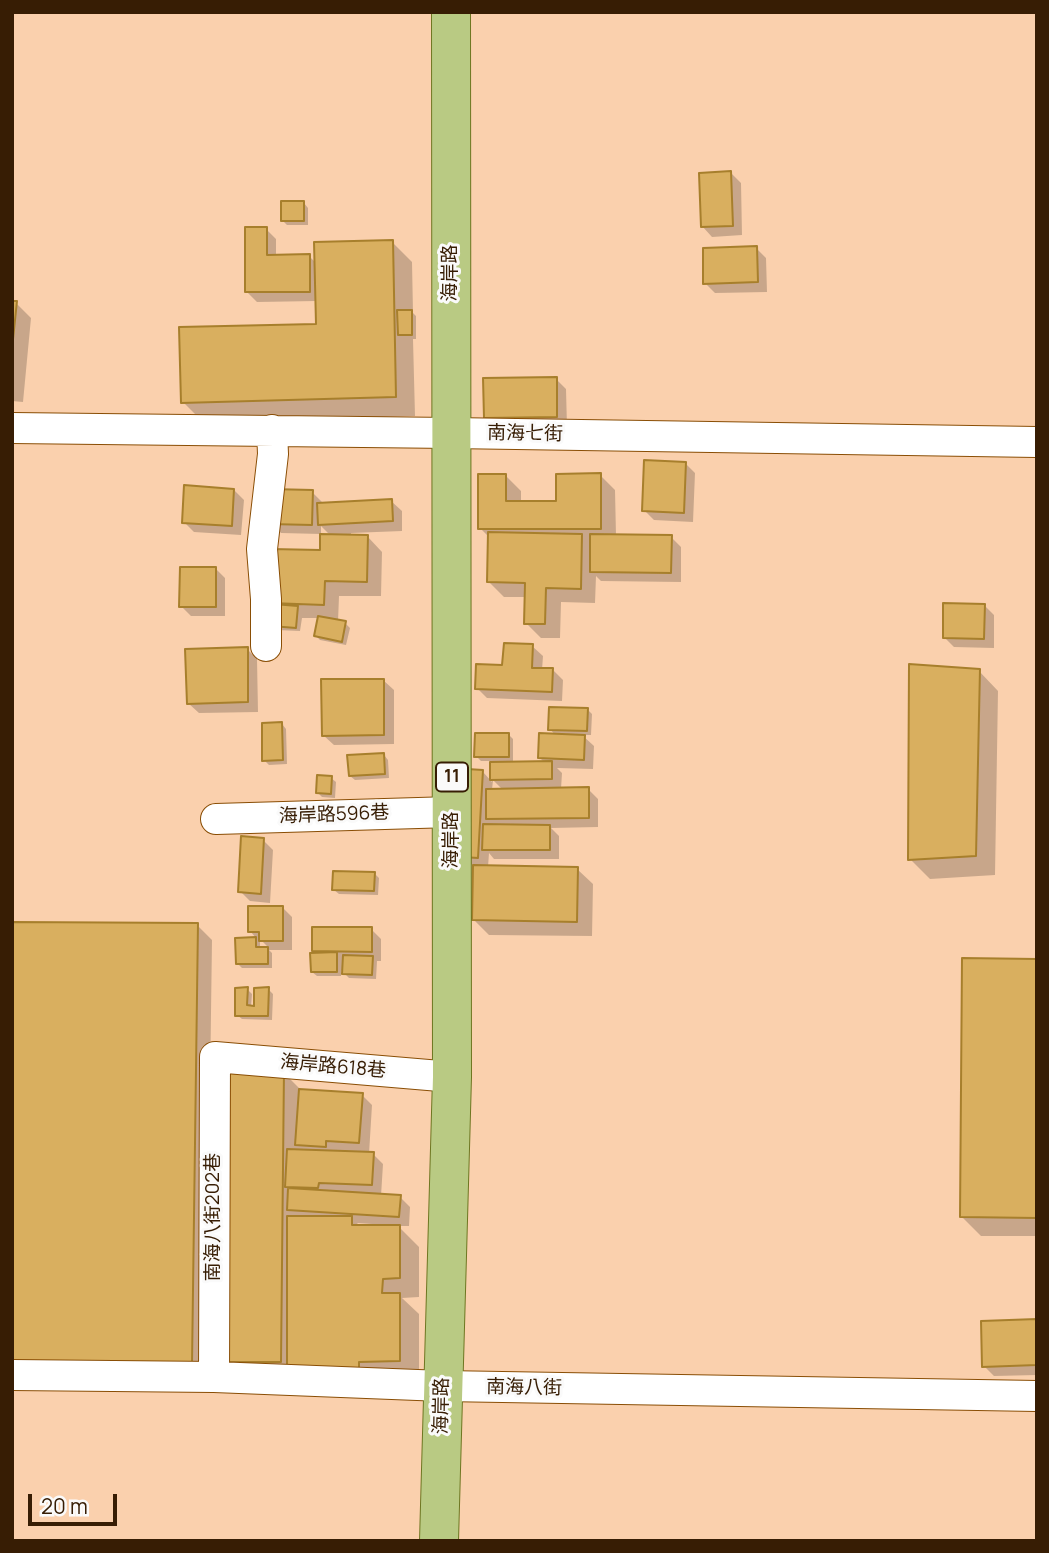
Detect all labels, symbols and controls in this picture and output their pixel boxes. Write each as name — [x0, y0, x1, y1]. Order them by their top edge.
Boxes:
street label: 海岸路 — [440, 245, 462, 301]
street label: 南海七街 — [487, 422, 563, 446]
road number: 11 — [436, 762, 468, 792]
street label: 海岸路596巷 — [278, 802, 390, 828]
street label: 海岸路 — [441, 812, 463, 868]
street label: 海岸路618巷 — [279, 1051, 387, 1083]
street label: 南海八街202巷 — [203, 1153, 225, 1281]
street label: 南海八街 — [486, 1376, 562, 1400]
street label: 海岸路 — [430, 1377, 454, 1435]
scale bar — [32, 1480, 121, 1524]
text: 20 m — [41, 1492, 88, 1520]

